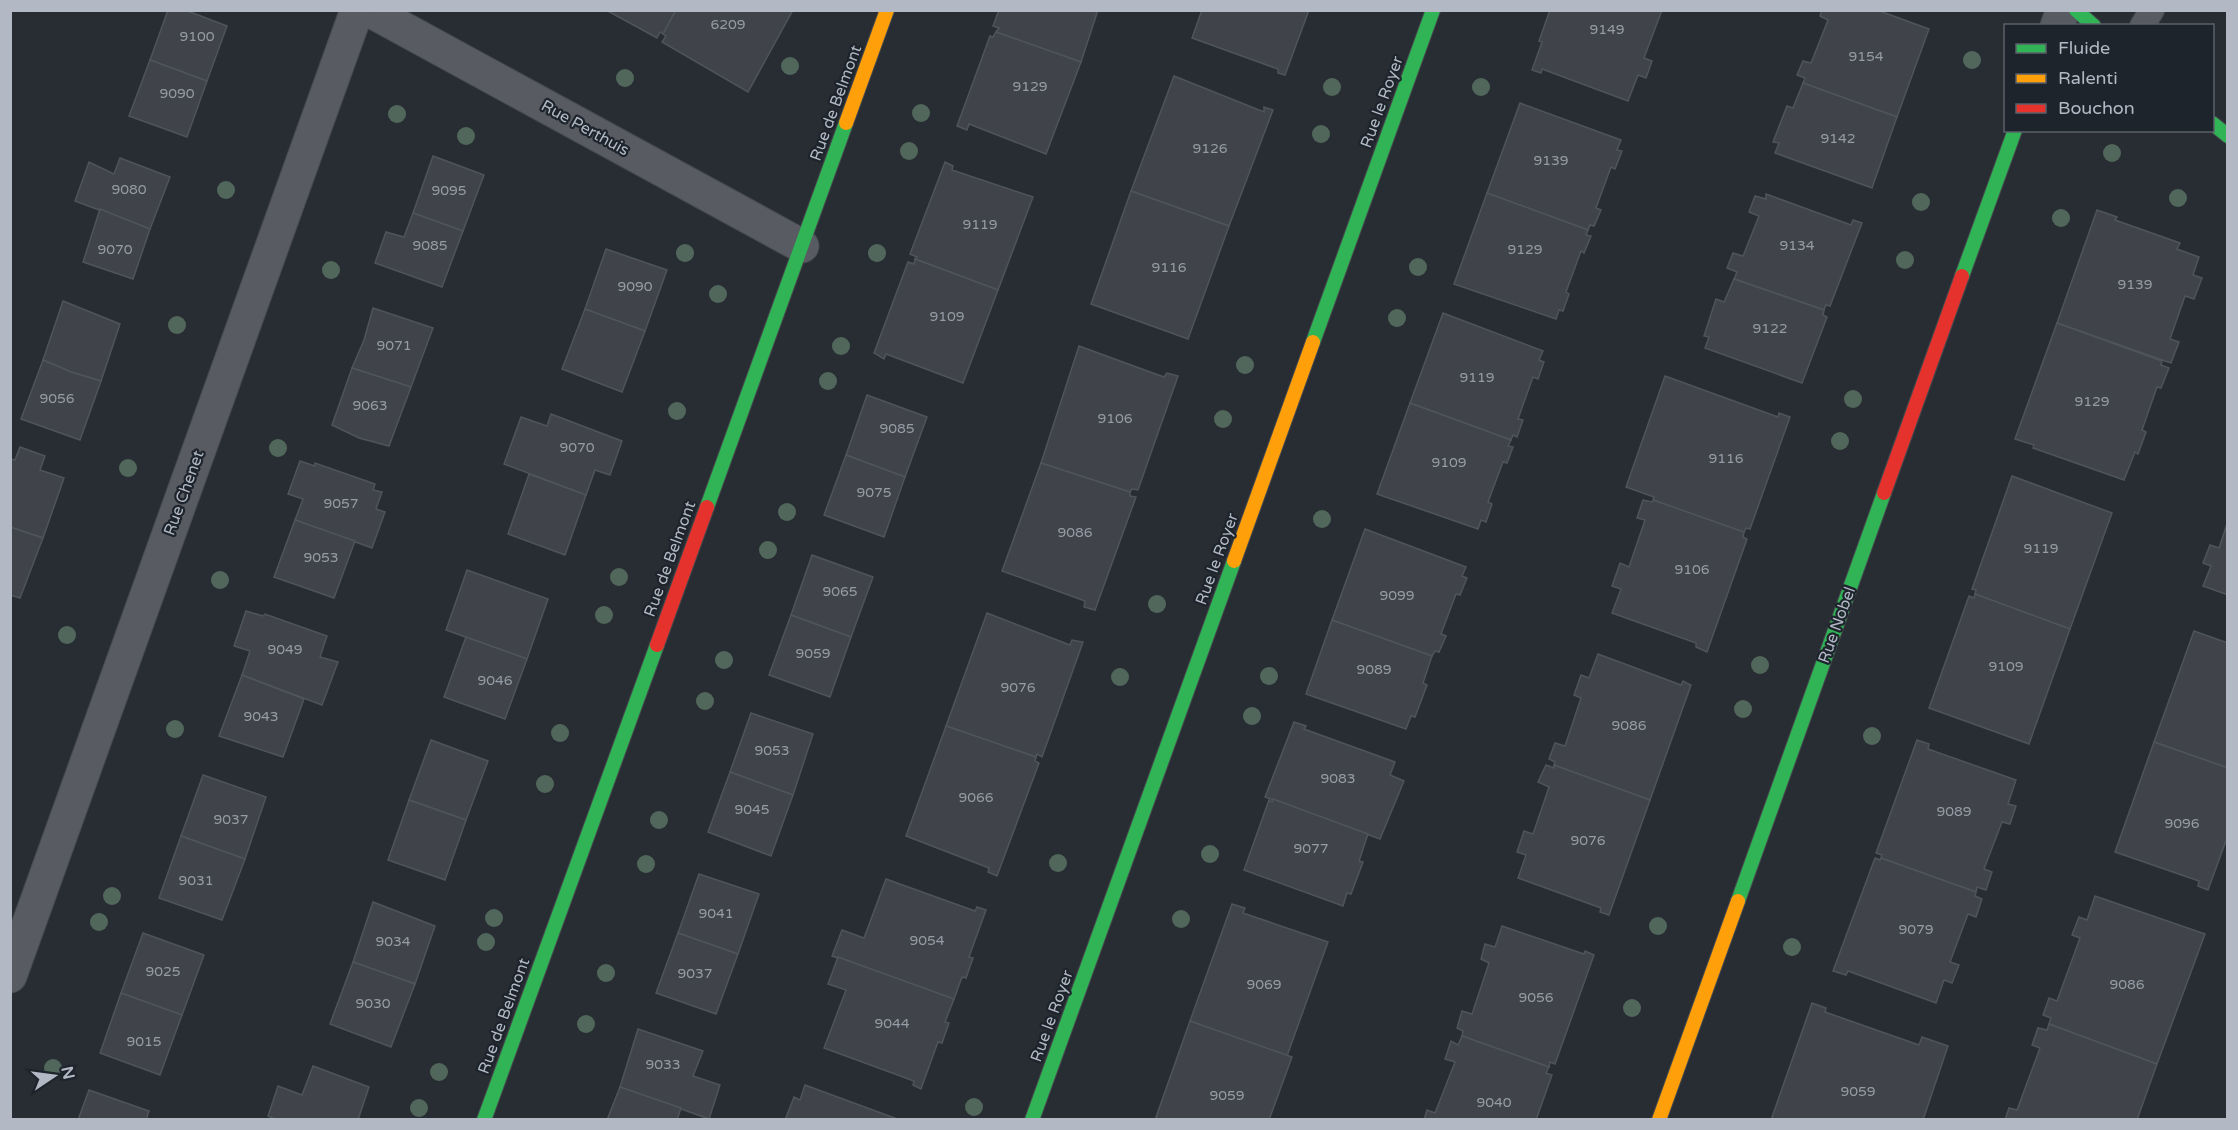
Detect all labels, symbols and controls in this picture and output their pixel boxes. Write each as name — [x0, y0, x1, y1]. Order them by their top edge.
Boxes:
house number: 6209 — [710, 16, 746, 33]
house number: 9149 — [1589, 21, 1625, 38]
legend — [2004, 24, 2214, 132]
house number: 9100 — [179, 28, 215, 45]
text: Fluide — [2058, 37, 2110, 59]
street label: Rue de Belmont — [806, 42, 866, 164]
house number: 9154 — [1848, 48, 1884, 65]
street label: Rue le Royer — [1356, 53, 1408, 151]
text: Ralenti — [2058, 67, 2118, 89]
house number: 9129 — [1012, 78, 1048, 95]
house number: 9090 — [159, 85, 195, 102]
street label: Rue Perthuis — [538, 96, 632, 160]
text: Bouchon — [2058, 97, 2135, 119]
house number: 9142 — [1820, 130, 1856, 147]
house number: 9126 — [1192, 140, 1228, 157]
house number: 9139 — [1533, 152, 1569, 169]
house number: 9080 — [111, 181, 147, 198]
house number: 9095 — [431, 182, 467, 199]
house number: 9119 — [962, 216, 998, 233]
house number: 9085 — [412, 237, 448, 254]
house number: 9134 — [1779, 237, 1815, 254]
house number: 9070 — [97, 241, 133, 258]
house number: 9129 — [1507, 241, 1543, 258]
house number: 9116 — [1151, 259, 1187, 276]
house number: 9139 — [2117, 276, 2153, 293]
house number: 9090 — [617, 278, 653, 295]
house number: 9109 — [929, 308, 965, 325]
house number: 9122 — [1752, 320, 1788, 337]
house number: 9071 — [376, 337, 412, 354]
house number: 9119 — [1459, 369, 1495, 386]
house number: 9056 — [39, 390, 75, 407]
house number: 9129 — [2074, 393, 2110, 410]
house number: 9063 — [352, 397, 388, 414]
house number: 9106 — [1097, 410, 1133, 427]
house number: 9085 — [879, 420, 915, 437]
house number: 9070 — [559, 439, 595, 456]
street label: Rue Chenet — [159, 448, 209, 538]
house number: 9116 — [1708, 450, 1744, 467]
house number: 9109 — [1431, 454, 1467, 471]
house number: 9075 — [856, 484, 892, 501]
house number: 9057 — [323, 495, 359, 512]
street label: Rue de Belmont — [640, 498, 700, 620]
street label: Rue le Royer — [1191, 510, 1243, 608]
house number: 9086 — [1057, 524, 1093, 541]
house number: 9119 — [2023, 540, 2059, 557]
house number: 9053 — [303, 549, 339, 566]
house number: 9106 — [1674, 561, 1710, 578]
house number: 9065 — [822, 583, 858, 600]
street label: Rue Nobel — [1814, 584, 1860, 666]
house number: 9099 — [1379, 587, 1415, 604]
house number: 9049 — [267, 641, 303, 658]
house number: 9059 — [795, 645, 831, 662]
house number: 9109 — [1988, 658, 2024, 675]
house number: 9089 — [1356, 661, 1392, 678]
house number: 9046 — [477, 672, 513, 689]
house number: 9076 — [1000, 679, 1036, 696]
house number: 9043 — [243, 708, 279, 725]
house number: 9086 — [1611, 717, 1647, 734]
house number: 9053 — [754, 742, 790, 759]
house number: 9083 — [1320, 770, 1356, 787]
house number: 9066 — [958, 789, 994, 806]
house number: 9045 — [734, 801, 770, 818]
house number: 9089 — [1936, 803, 1972, 820]
house number: 9037 — [213, 811, 249, 828]
house number: 9096 — [2164, 815, 2200, 832]
house number: 9076 — [1570, 832, 1606, 849]
house number: 9077 — [1293, 840, 1329, 857]
house number: 9031 — [178, 872, 214, 889]
house number: 9041 — [698, 905, 734, 922]
house number: 9079 — [1898, 921, 1934, 938]
house number: 9054 — [909, 932, 945, 949]
house number: 9034 — [375, 933, 411, 950]
street label: Rue de Belmont — [474, 955, 534, 1077]
house number: 9025 — [145, 963, 181, 980]
house number: 9037 — [677, 965, 713, 982]
street label: Rue le Royer — [1026, 967, 1078, 1065]
house number: 9069 — [1246, 976, 1282, 993]
house number: 9086 — [2109, 976, 2145, 993]
house number: 9056 — [1518, 989, 1554, 1006]
house number: 9030 — [355, 995, 391, 1012]
house number: 9044 — [874, 1015, 910, 1032]
house number: 9015 — [126, 1033, 162, 1050]
north arrow — [24, 1046, 84, 1106]
house number: 9033 — [645, 1056, 681, 1073]
text: N — [56, 1064, 79, 1081]
house number: 9059 — [1840, 1083, 1876, 1100]
house number: 9059 — [1209, 1087, 1245, 1104]
house number: 9040 — [1476, 1094, 1512, 1111]

